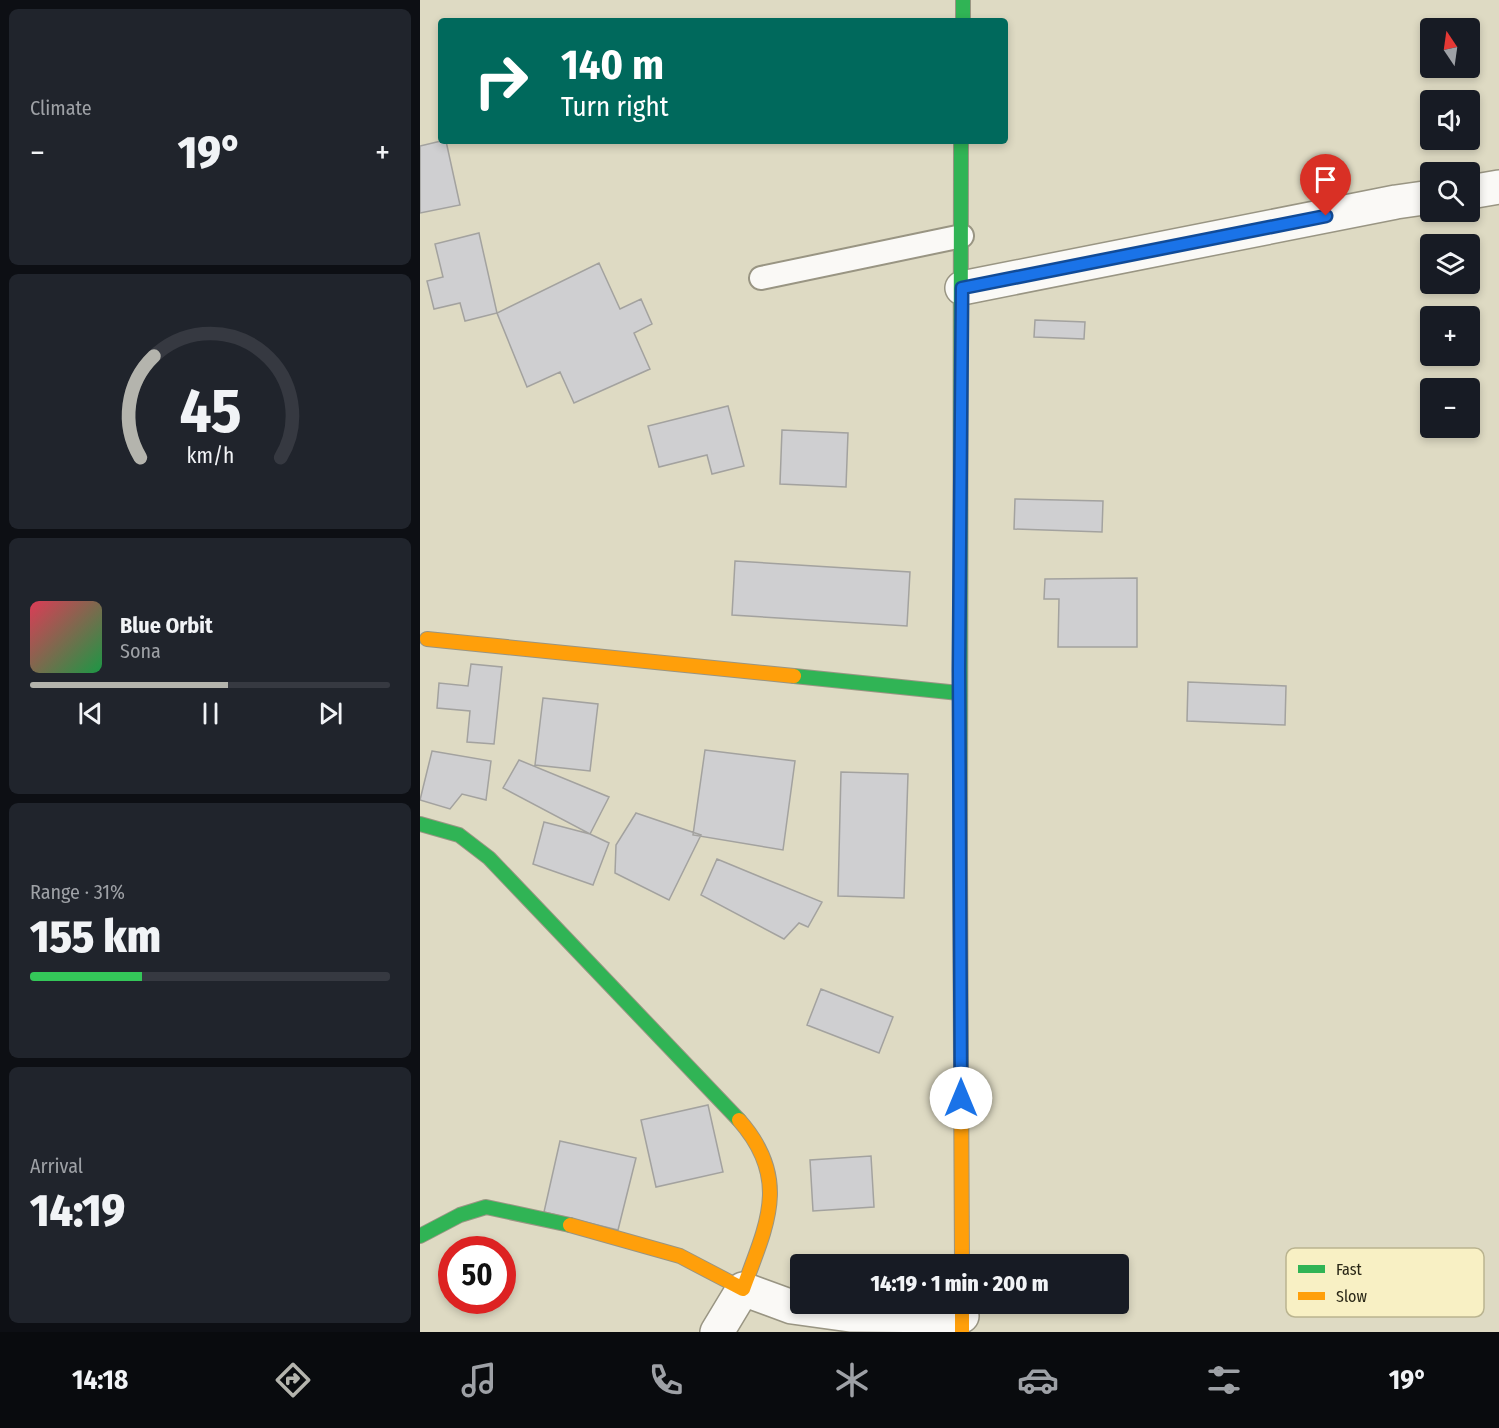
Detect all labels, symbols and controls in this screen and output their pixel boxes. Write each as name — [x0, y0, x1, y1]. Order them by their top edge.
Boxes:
north arrow — [1420, 18, 1480, 78]
map controls — [1420, 18, 1480, 438]
text: 140 m — [561, 40, 664, 90]
icon: right — [462, 42, 540, 120]
button: sound — [1420, 90, 1480, 150]
text: Turn right — [561, 91, 669, 123]
text: Climate — [30, 96, 92, 120]
text: 19° — [178, 126, 242, 180]
text: − — [30, 133, 45, 173]
text: + — [375, 133, 390, 173]
pin — [1300, 154, 1351, 216]
button: search — [1420, 162, 1480, 222]
icon: arrive — [1309, 163, 1342, 196]
button: layers — [1420, 234, 1480, 294]
button: + — [1420, 306, 1480, 366]
text: 45 — [179, 375, 241, 450]
button: − — [1420, 378, 1480, 438]
text: km/h — [186, 444, 234, 470]
text: Blue Orbit — [120, 612, 213, 639]
text: Sona — [120, 639, 161, 663]
icon: previous — [74, 697, 107, 730]
icon: pause — [194, 697, 227, 730]
icon: next — [314, 697, 347, 730]
text: Range · 31% — [30, 880, 125, 904]
text: 155 km — [30, 910, 161, 964]
position arrow — [929, 1066, 993, 1130]
text: Arrival — [30, 1154, 83, 1178]
text: 14:19 — [30, 1184, 125, 1238]
speed limit sign: 50 — [438, 1236, 516, 1314]
legend — [1286, 1248, 1484, 1317]
text: Fast — [1336, 1260, 1363, 1279]
text: 14:19 · 1 min · 200 m — [870, 1270, 1049, 1297]
text: Slow — [1336, 1287, 1367, 1306]
icon: directions — [272, 1359, 314, 1401]
icon: music — [458, 1359, 500, 1401]
icon: phone — [645, 1359, 687, 1401]
icon: climate — [831, 1359, 873, 1401]
icon: car — [1017, 1359, 1059, 1401]
icon: filters — [1203, 1359, 1245, 1401]
text: 14:18 — [72, 1364, 128, 1396]
text: 19° — [1389, 1364, 1427, 1396]

